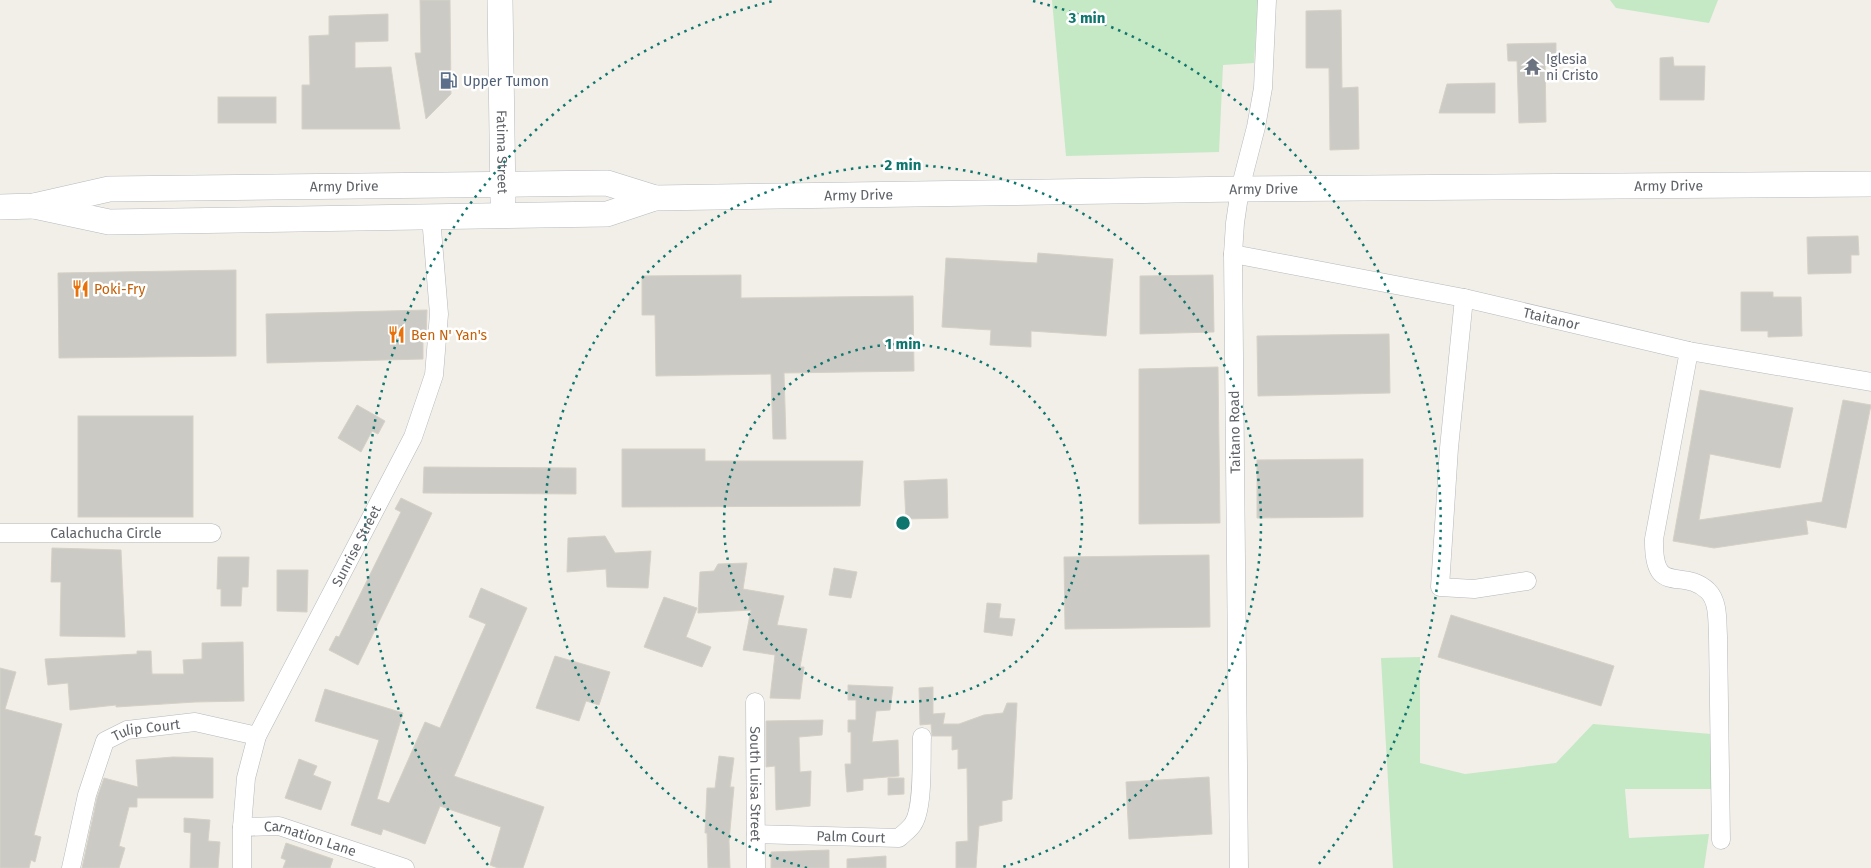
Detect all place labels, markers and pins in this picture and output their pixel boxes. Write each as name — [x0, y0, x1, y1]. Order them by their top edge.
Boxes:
place label: Iglesia ni Cristo — [1546, 51, 1598, 84]
temple icon: Iglesia ni Cristo — [1522, 57, 1542, 77]
fuel station icon: Upper Tumon — [439, 71, 459, 91]
place label: Upper Tumon — [463, 73, 549, 90]
restaurant icon: Poki-Fry — [70, 279, 90, 299]
place label: Poki-Fry — [94, 281, 145, 298]
restaurant icon: Ben N' Yan's — [387, 325, 407, 345]
place label: Ben N' Yan's — [411, 327, 488, 344]
centre of rings — [894, 514, 912, 532]

